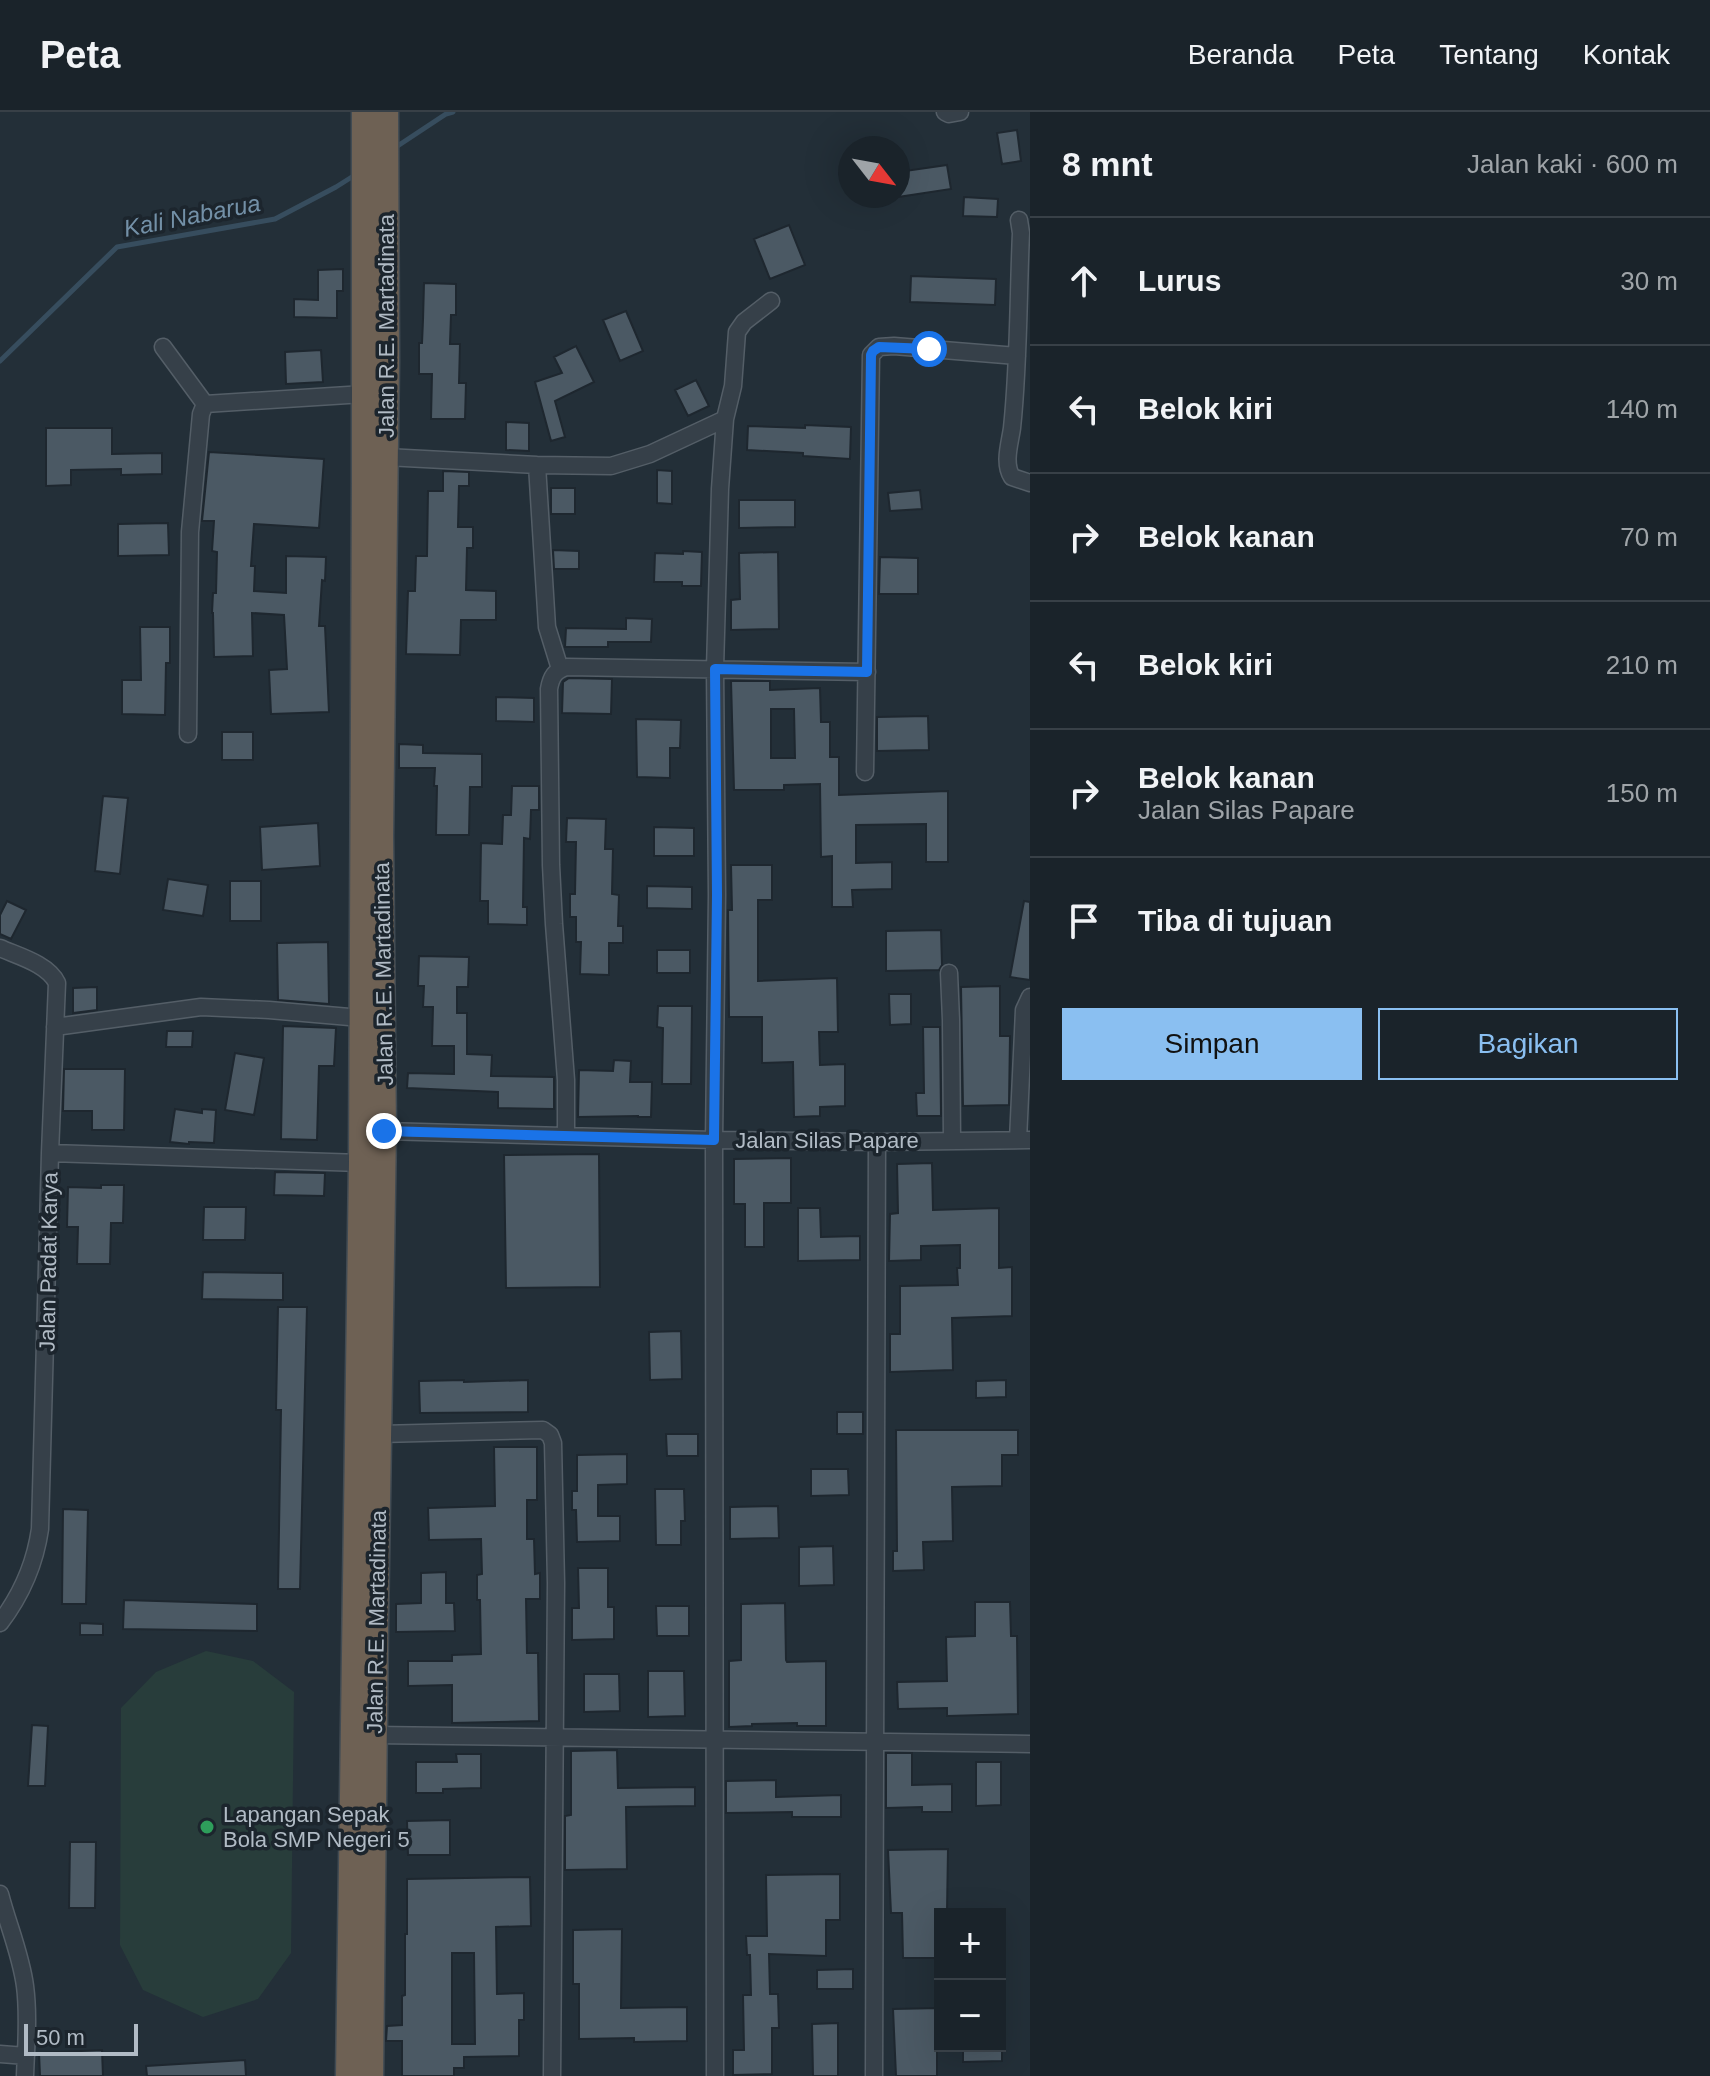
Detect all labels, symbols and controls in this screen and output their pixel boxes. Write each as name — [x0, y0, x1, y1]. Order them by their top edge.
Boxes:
text: Peta — [40, 34, 120, 76]
text: Beranda — [1188, 39, 1294, 70]
text: Peta — [1338, 39, 1395, 70]
text: Tentang — [1439, 39, 1539, 70]
text: Kontak — [1583, 39, 1670, 70]
north arrow — [838, 136, 910, 208]
text: 8 mnt — [1062, 145, 1153, 183]
text: Jalan kaki · 600 m — [1467, 149, 1678, 179]
water label: Kali Nabarua — [121, 189, 263, 242]
street label: Jalan R.E. Martadinata — [374, 213, 399, 438]
icon: ahead — [1062, 259, 1106, 303]
text: Lurus — [1138, 264, 1221, 297]
text: 30 m — [1620, 266, 1678, 296]
route start — [911, 331, 947, 367]
icon: left — [1062, 387, 1106, 431]
text: Belok kiri — [1138, 392, 1273, 425]
text: 140 m — [1606, 394, 1678, 424]
icon: right — [1062, 515, 1106, 559]
text: Belok kanan — [1138, 520, 1315, 553]
text: 70 m — [1620, 522, 1678, 552]
icon: left — [1062, 643, 1106, 687]
text: Belok kiri — [1138, 648, 1273, 681]
text: 210 m — [1606, 650, 1678, 680]
text: Belok kanan — [1138, 761, 1315, 794]
icon: right — [1062, 771, 1106, 815]
text: 150 m — [1606, 778, 1678, 808]
text: Jalan Silas Papare — [1138, 795, 1355, 825]
street label: Jalan R.E. Martadinata — [369, 861, 398, 1086]
icon: arrive — [1062, 899, 1106, 943]
text: Tiba di tujuan — [1138, 904, 1332, 937]
button: Simpan — [1062, 1008, 1362, 1080]
button: Bagikan — [1378, 1008, 1678, 1080]
route end — [366, 1113, 402, 1149]
street label: Jalan Silas Papare — [735, 1128, 919, 1153]
street label: Jalan Padat Karya — [34, 1171, 63, 1352]
street label: Jalan R.E. Martadinata — [362, 1509, 391, 1734]
place label: Lapangan Sepak Bola SMP Negeri 5 — [223, 1802, 410, 1852]
marker: Lapangan Sepak Bola SMP Negeri 5 — [198, 1818, 216, 1836]
map controls — [934, 1908, 1006, 2052]
button: + — [934, 1908, 1006, 1980]
button: − — [934, 1980, 1006, 2052]
scale bar — [24, 2020, 138, 2056]
text: 50 m — [36, 2025, 85, 2050]

